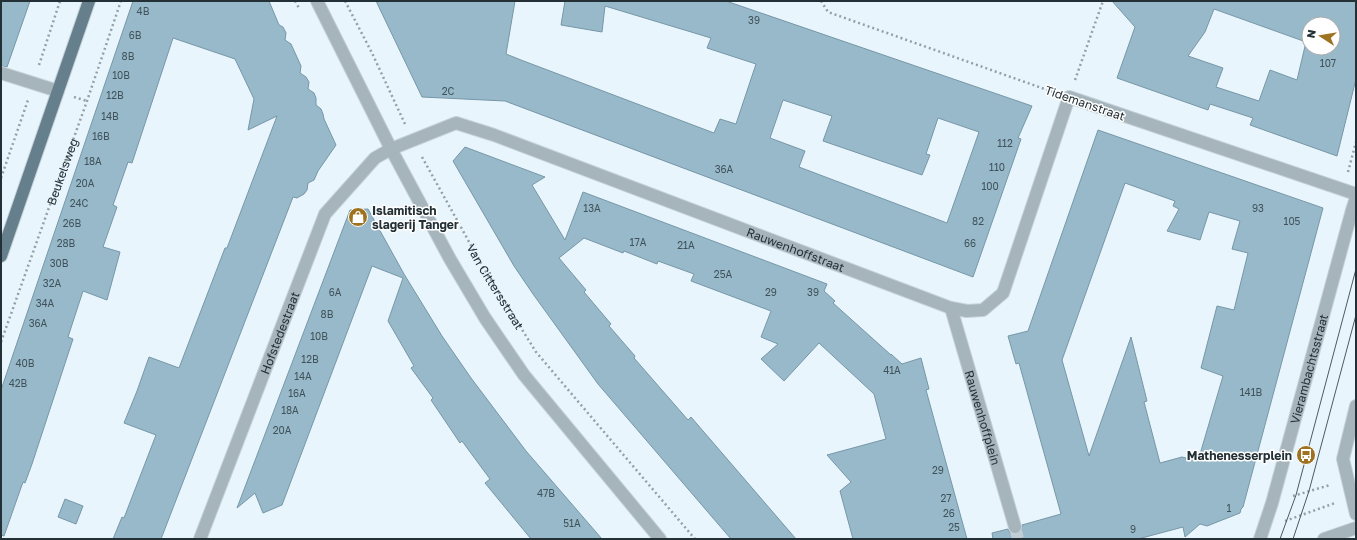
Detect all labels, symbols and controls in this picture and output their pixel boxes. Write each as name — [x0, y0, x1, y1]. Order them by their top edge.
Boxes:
house number: 4B — [137, 5, 150, 17]
house number: 39 — [748, 14, 760, 26]
north arrow — [1301, 16, 1341, 56]
text: N — [1304, 28, 1318, 39]
house number: 6B — [129, 29, 142, 41]
house number: 8B — [122, 50, 135, 62]
house number: 107 — [1320, 57, 1336, 69]
house number: 10B — [112, 69, 130, 81]
street label: Tidemanstraat — [1043, 82, 1127, 124]
house number: 2C — [442, 85, 454, 97]
house number: 12B — [106, 89, 124, 101]
house number: 14B — [101, 110, 119, 122]
house number: 16B — [92, 130, 110, 142]
street label: Beukelsweg — [43, 136, 81, 207]
house number: 112 — [997, 137, 1013, 149]
house number: 18A — [84, 155, 102, 167]
house number: 110 — [989, 161, 1005, 173]
house number: 36A — [715, 163, 734, 175]
house number: 20A — [76, 177, 95, 189]
house number: 100 — [981, 180, 999, 192]
house number: 24C — [70, 197, 89, 209]
house number: 13A — [583, 202, 601, 214]
house number: 93 — [1252, 202, 1264, 214]
place label: Islamitisch slagerij Tanger — [372, 203, 459, 232]
shop icon: Islamitisch slagerij Tanger — [347, 206, 369, 228]
house number: 82 — [972, 215, 984, 227]
house number: 105 — [1284, 215, 1301, 227]
house number: 26B — [63, 217, 82, 229]
street label: Rauwenhoffstraat — [745, 224, 847, 275]
house number: 17A — [630, 236, 647, 248]
house number: 28B — [57, 237, 76, 249]
house number: 66 — [964, 237, 976, 249]
house number: 21A — [677, 239, 695, 251]
street label: Van Cittersstraat — [464, 241, 528, 332]
house number: 30B — [50, 257, 69, 269]
house number: 25A — [714, 268, 732, 280]
house number: 32A — [43, 277, 61, 289]
house number: 6A — [329, 286, 342, 298]
house number: 29 — [765, 286, 777, 298]
house number: 39 — [807, 286, 819, 298]
street label: Hofstedestraat — [257, 289, 302, 376]
house number: 34A — [36, 297, 55, 309]
house number: 8B — [321, 308, 334, 320]
street label: Vierambachtsstraat — [1286, 312, 1331, 426]
house number: 36A — [29, 317, 48, 329]
house number: 10B — [310, 330, 328, 342]
house number: 12B — [301, 353, 319, 365]
house number: 40B — [16, 357, 35, 369]
house number: 41A — [883, 364, 901, 376]
street label: Rauwenhoffplein — [962, 368, 1004, 467]
house number: 14A — [294, 370, 312, 382]
house number: 42B — [9, 377, 28, 389]
house number: 141B — [1240, 386, 1263, 398]
house number: 16A — [288, 387, 306, 399]
house number: 18A — [281, 404, 299, 416]
house number: 20A — [273, 424, 292, 436]
bus stop icon: Mathenesserplein — [1295, 444, 1317, 466]
place label: Mathenesserplein — [1187, 448, 1292, 463]
house number: 29 — [932, 464, 944, 476]
house number: 47B — [537, 487, 555, 499]
house number: 27 — [940, 492, 952, 504]
house number: 1 — [1227, 502, 1232, 514]
house number: 26 — [943, 507, 955, 519]
house number: 51A — [563, 517, 581, 529]
house number: 25 — [948, 521, 960, 533]
house number: 9 — [1130, 523, 1136, 535]

